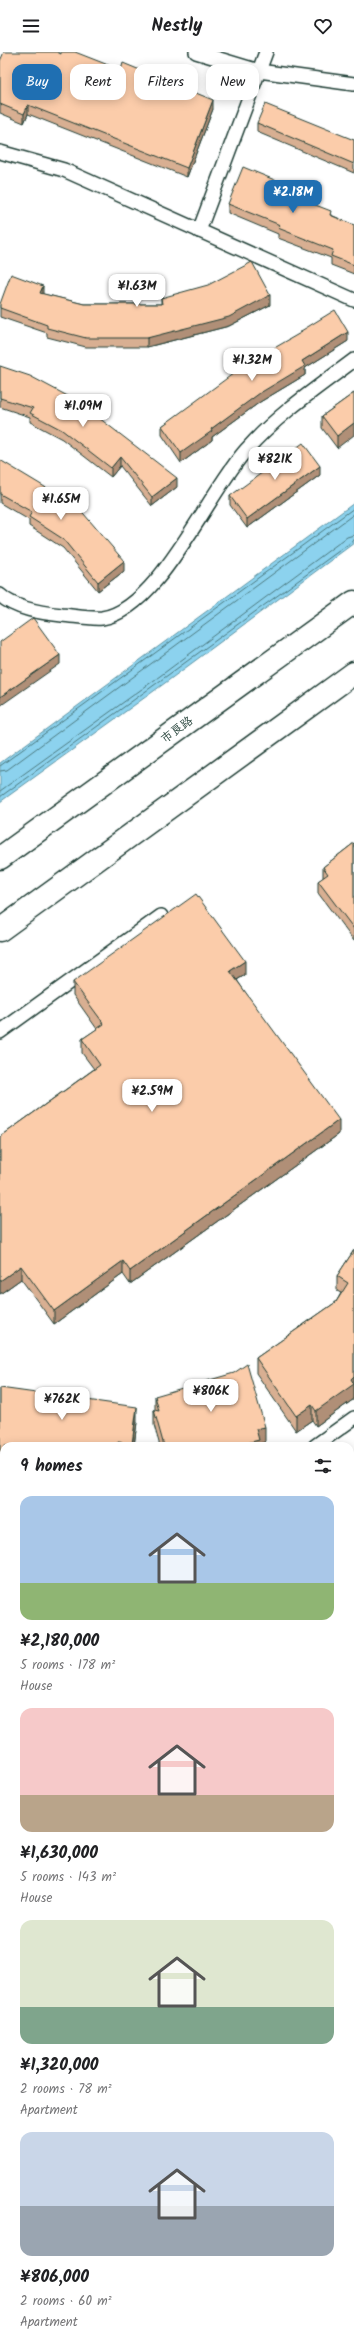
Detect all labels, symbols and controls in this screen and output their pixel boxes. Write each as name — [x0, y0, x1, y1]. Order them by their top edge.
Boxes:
text: Nestly — [152, 12, 202, 41]
icon: menu — [20, 15, 42, 37]
icon: heart — [312, 15, 334, 37]
chip: Buy — [12, 64, 62, 100]
chip: Rent — [70, 64, 126, 100]
chip: Filters — [134, 64, 198, 100]
chip: New — [206, 64, 259, 100]
pin: ¥2.18M — [260, 180, 326, 214]
text: ¥2.18M — [273, 182, 313, 203]
pin: ¥1.63M — [104, 274, 170, 308]
text: ¥1.63M — [118, 276, 157, 297]
pin: ¥1.32M — [219, 348, 285, 382]
text: ¥1.32M — [232, 350, 272, 371]
pin: ¥1.09M — [50, 394, 116, 428]
text: ¥1.09M — [64, 396, 102, 417]
pin: ¥821K — [247, 447, 303, 481]
text: ¥821K — [258, 449, 293, 470]
pin: ¥1.65M — [28, 487, 94, 521]
text: ¥1.65M — [42, 489, 80, 510]
street label: 市良路 — [157, 712, 197, 748]
pin: ¥2.59M — [119, 1079, 185, 1113]
text: ¥2.59M — [131, 1081, 173, 1102]
pin: ¥806K — [183, 1379, 239, 1413]
text: ¥806K — [192, 1381, 230, 1402]
pin: ¥762K — [34, 1387, 90, 1421]
text: ¥762K — [44, 1389, 80, 1410]
text: 9 homes — [20, 1453, 83, 1480]
icon: filters — [312, 1455, 334, 1477]
icon: home — [141, 1522, 213, 1594]
text: ¥2,180,000 — [20, 1628, 99, 1655]
text: 5 rooms · 178 m² — [20, 1655, 115, 1676]
text: House — [20, 1676, 52, 1697]
icon: home — [141, 1734, 213, 1806]
text: ¥1,630,000 — [20, 1840, 98, 1867]
text: 5 rooms · 143 m² — [20, 1867, 116, 1888]
text: House — [20, 1888, 52, 1909]
icon: home — [141, 1946, 213, 2018]
text: ¥1,320,000 — [20, 2052, 99, 2079]
text: 2 rooms · 78 m² — [20, 2079, 112, 2100]
text: Apartment — [20, 2100, 78, 2121]
icon: home — [141, 2158, 213, 2230]
text: ¥806,000 — [20, 2264, 89, 2291]
text: 2 rooms · 60 m² — [20, 2291, 112, 2312]
text: Apartment — [20, 2312, 78, 2333]

